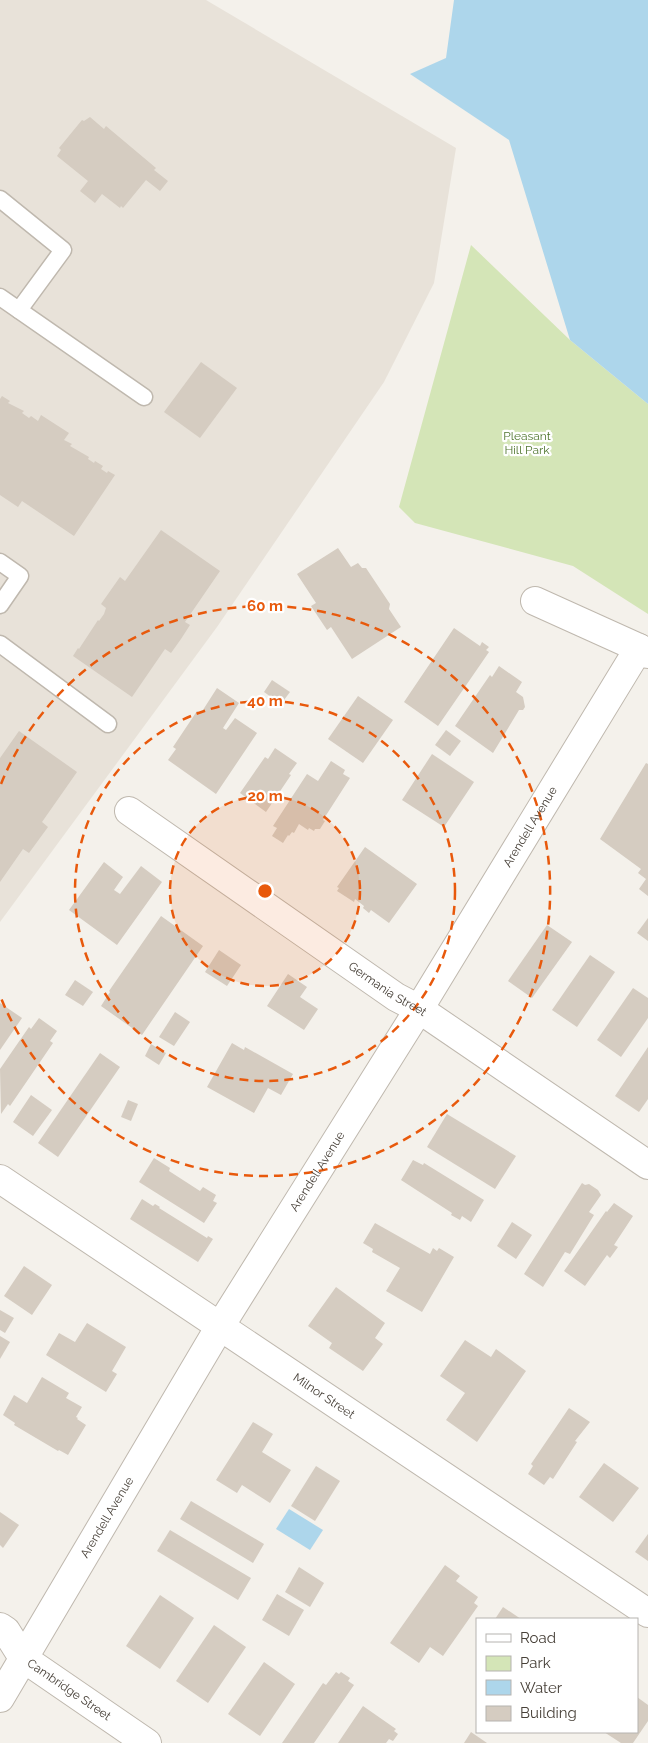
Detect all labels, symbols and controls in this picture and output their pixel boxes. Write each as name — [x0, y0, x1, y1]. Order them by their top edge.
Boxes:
park label: Pleasant Hill Park — [503, 429, 551, 457]
text: 60 m — [247, 597, 283, 615]
text: 40 m — [247, 692, 283, 710]
street label: Arendell Avenue — [500, 784, 560, 869]
text: 20 m — [247, 787, 283, 805]
centre of rings — [256, 882, 274, 900]
street label: Germania Street — [346, 959, 429, 1019]
street label: Arendell Avenue — [287, 1129, 348, 1214]
street label: Milnor Street — [291, 1370, 357, 1422]
street label: Arendell Avenue — [78, 1474, 136, 1560]
legend — [476, 1618, 638, 1733]
text: Road — [520, 1629, 556, 1647]
text: Park — [520, 1654, 551, 1672]
street label: Cambridge Street — [25, 1656, 114, 1723]
text: Water — [520, 1679, 563, 1697]
text: Building — [520, 1704, 577, 1722]

